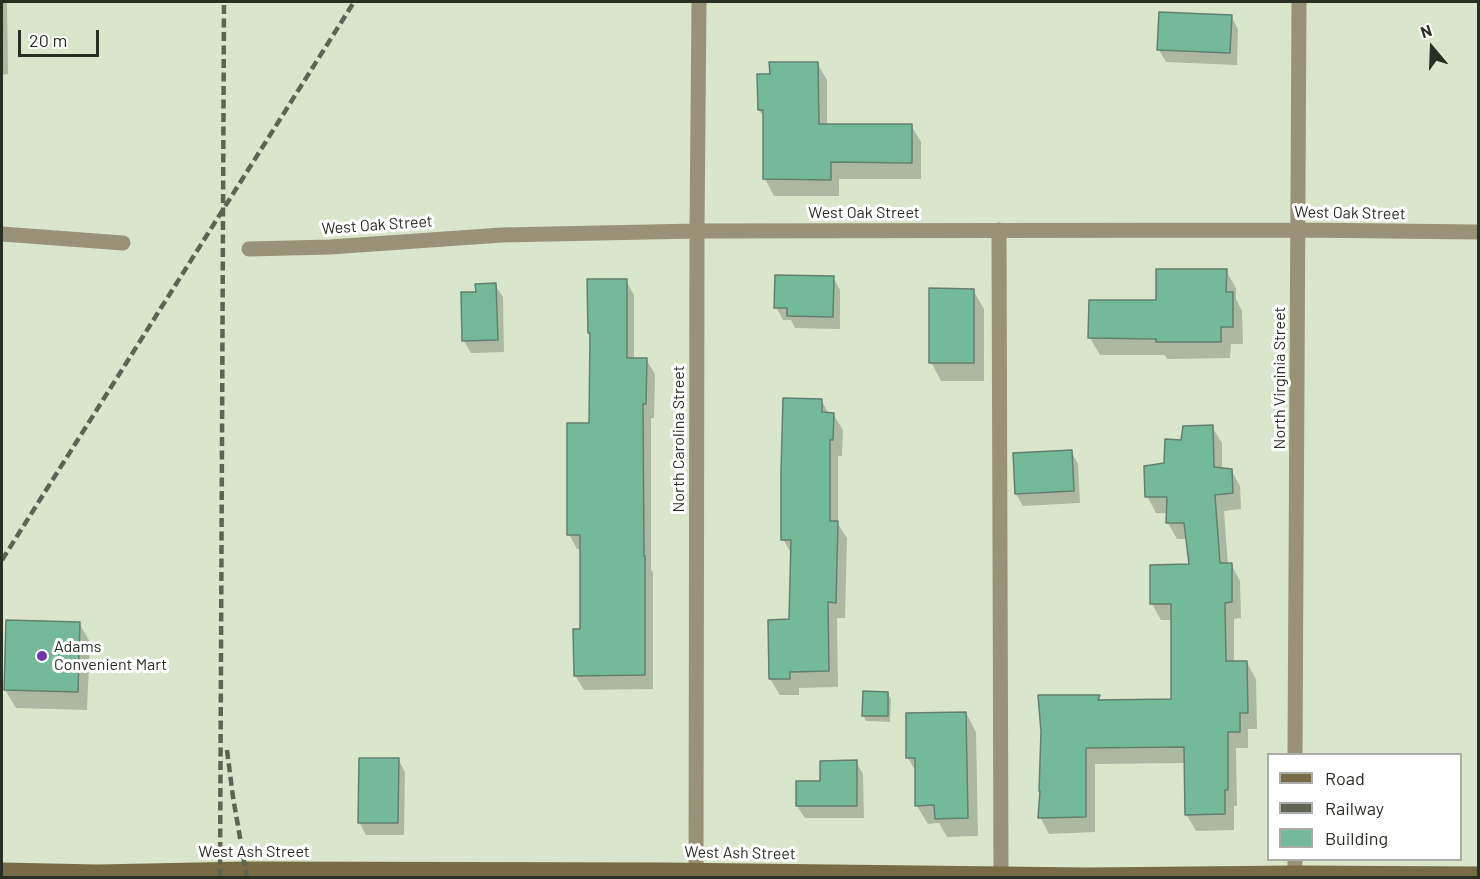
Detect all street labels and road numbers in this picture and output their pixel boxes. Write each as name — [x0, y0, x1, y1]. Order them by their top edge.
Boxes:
street label: West Oak Street — [1294, 202, 1406, 224]
street label: West Oak Street — [808, 203, 920, 223]
street label: West Oak Street — [321, 212, 433, 238]
street label: North Virginia Street — [1270, 307, 1290, 449]
street label: North Carolina Street — [669, 366, 689, 512]
street label: West Ash Street — [198, 842, 310, 862]
street label: West Ash Street — [684, 842, 796, 864]

